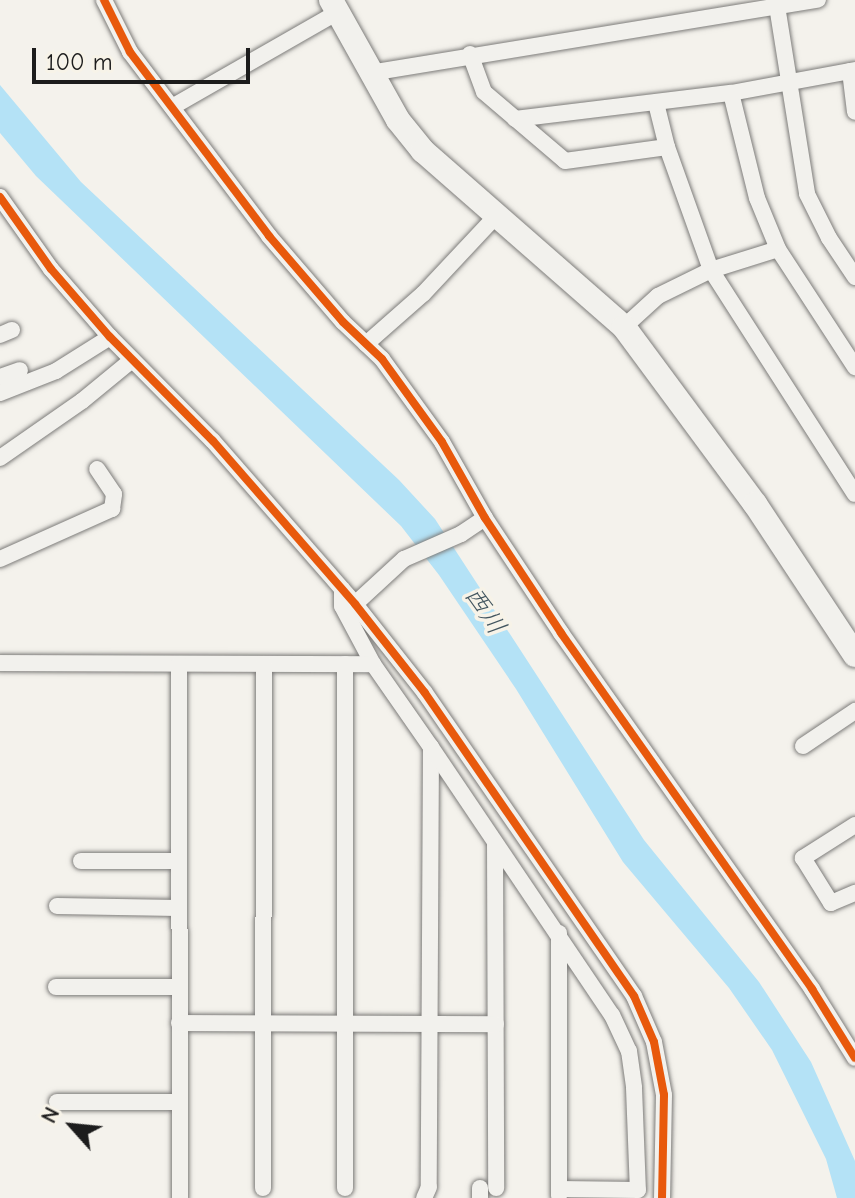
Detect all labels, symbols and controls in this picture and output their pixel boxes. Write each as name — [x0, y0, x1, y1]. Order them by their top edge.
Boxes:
scale bar — [36, 32, 254, 82]
text: 100 m — [46, 48, 113, 76]
water label: 西川 — [457, 581, 511, 641]
north arrow — [32, 1086, 112, 1166]
text: N — [36, 1103, 65, 1127]

